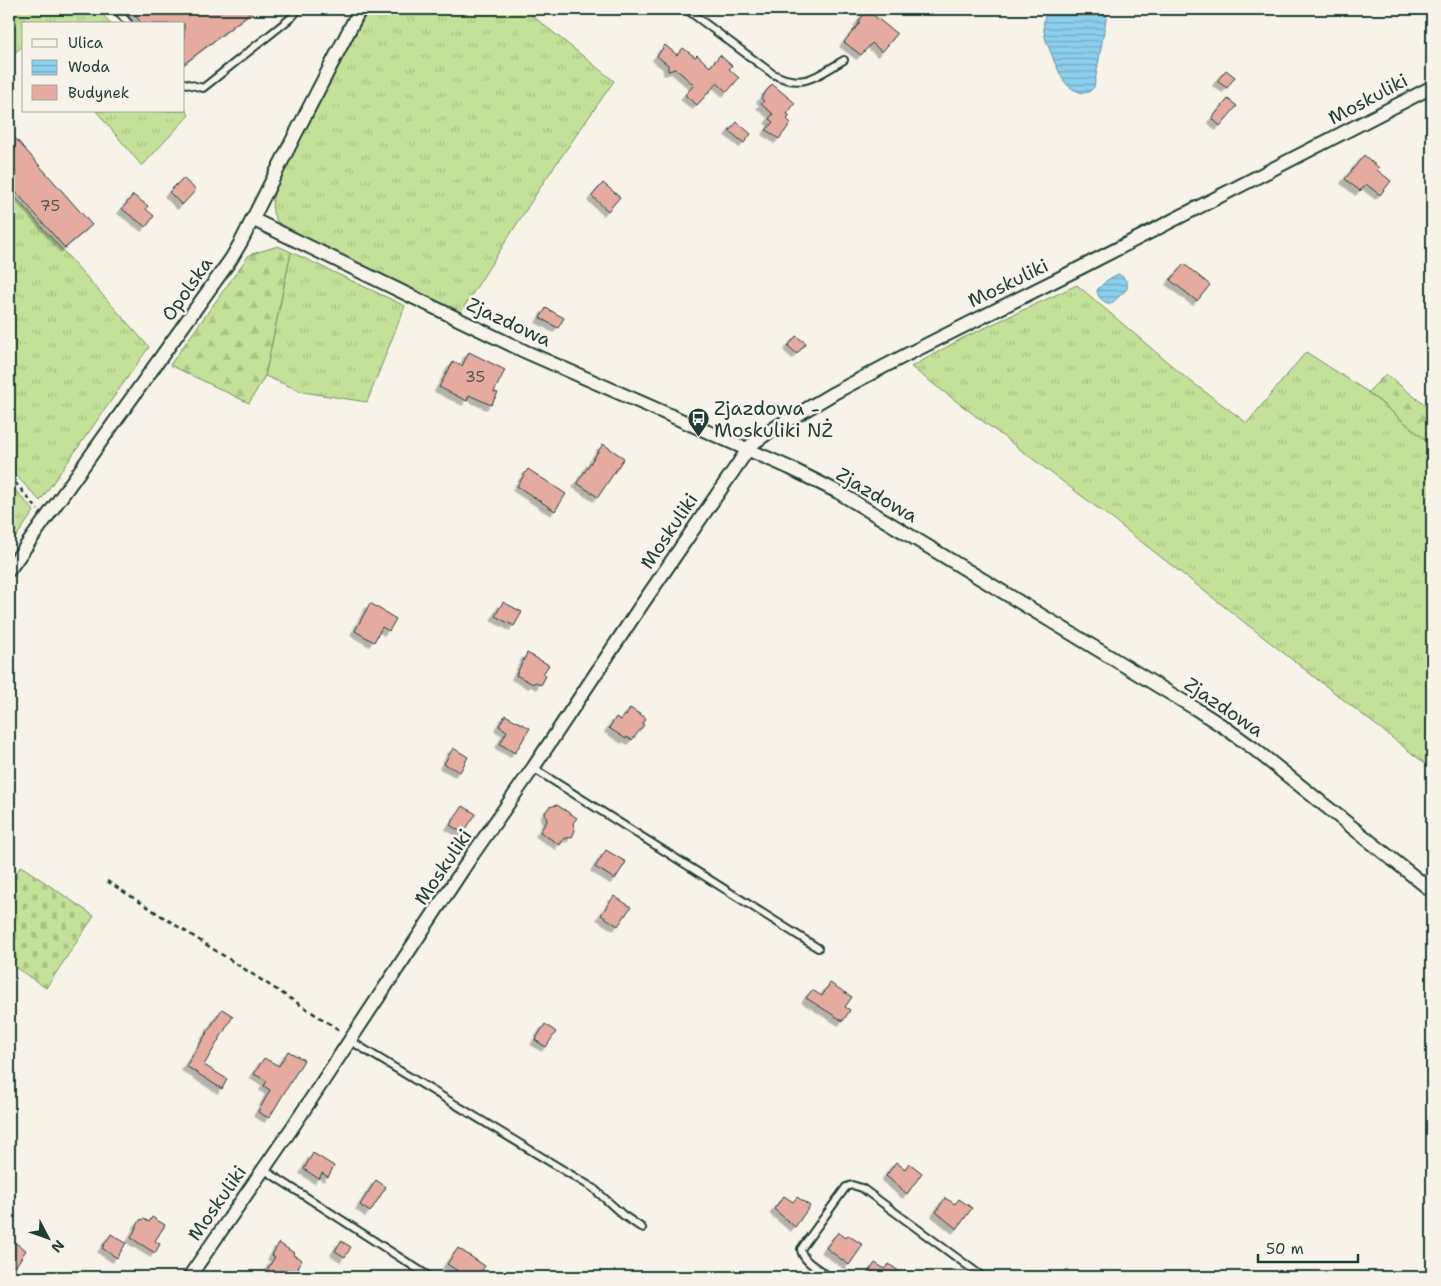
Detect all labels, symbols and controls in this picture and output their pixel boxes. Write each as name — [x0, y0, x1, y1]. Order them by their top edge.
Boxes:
legend — [22, 22, 185, 112]
text: Ulica — [68, 33, 104, 53]
text: Woda — [68, 57, 110, 77]
street label: Moskuliki — [1324, 68, 1412, 130]
text: Budynek — [68, 83, 129, 103]
house number: 75 — [40, 195, 60, 216]
street label: Opolska — [156, 252, 218, 326]
street label: Moskuliki — [964, 253, 1052, 313]
street label: Zjazdowa — [463, 292, 555, 352]
house number: 35 — [465, 366, 485, 387]
place label: Zjazdowa - Moskuliki NŻ — [714, 396, 833, 443]
bus stop icon: Zjazdowa - Moskuliki NŻ — [686, 407, 710, 438]
street label: Zjazdowa — [832, 462, 923, 528]
street label: Moskuliki — [634, 488, 704, 574]
street label: Zjazdowa — [1180, 671, 1269, 743]
street label: Moskuliki — [408, 824, 478, 910]
street label: Moskuliki — [182, 1160, 252, 1246]
north arrow — [22, 1214, 72, 1264]
scale bar — [1258, 1231, 1358, 1263]
text: N — [47, 1236, 68, 1257]
text: 50 m — [1266, 1239, 1304, 1259]

